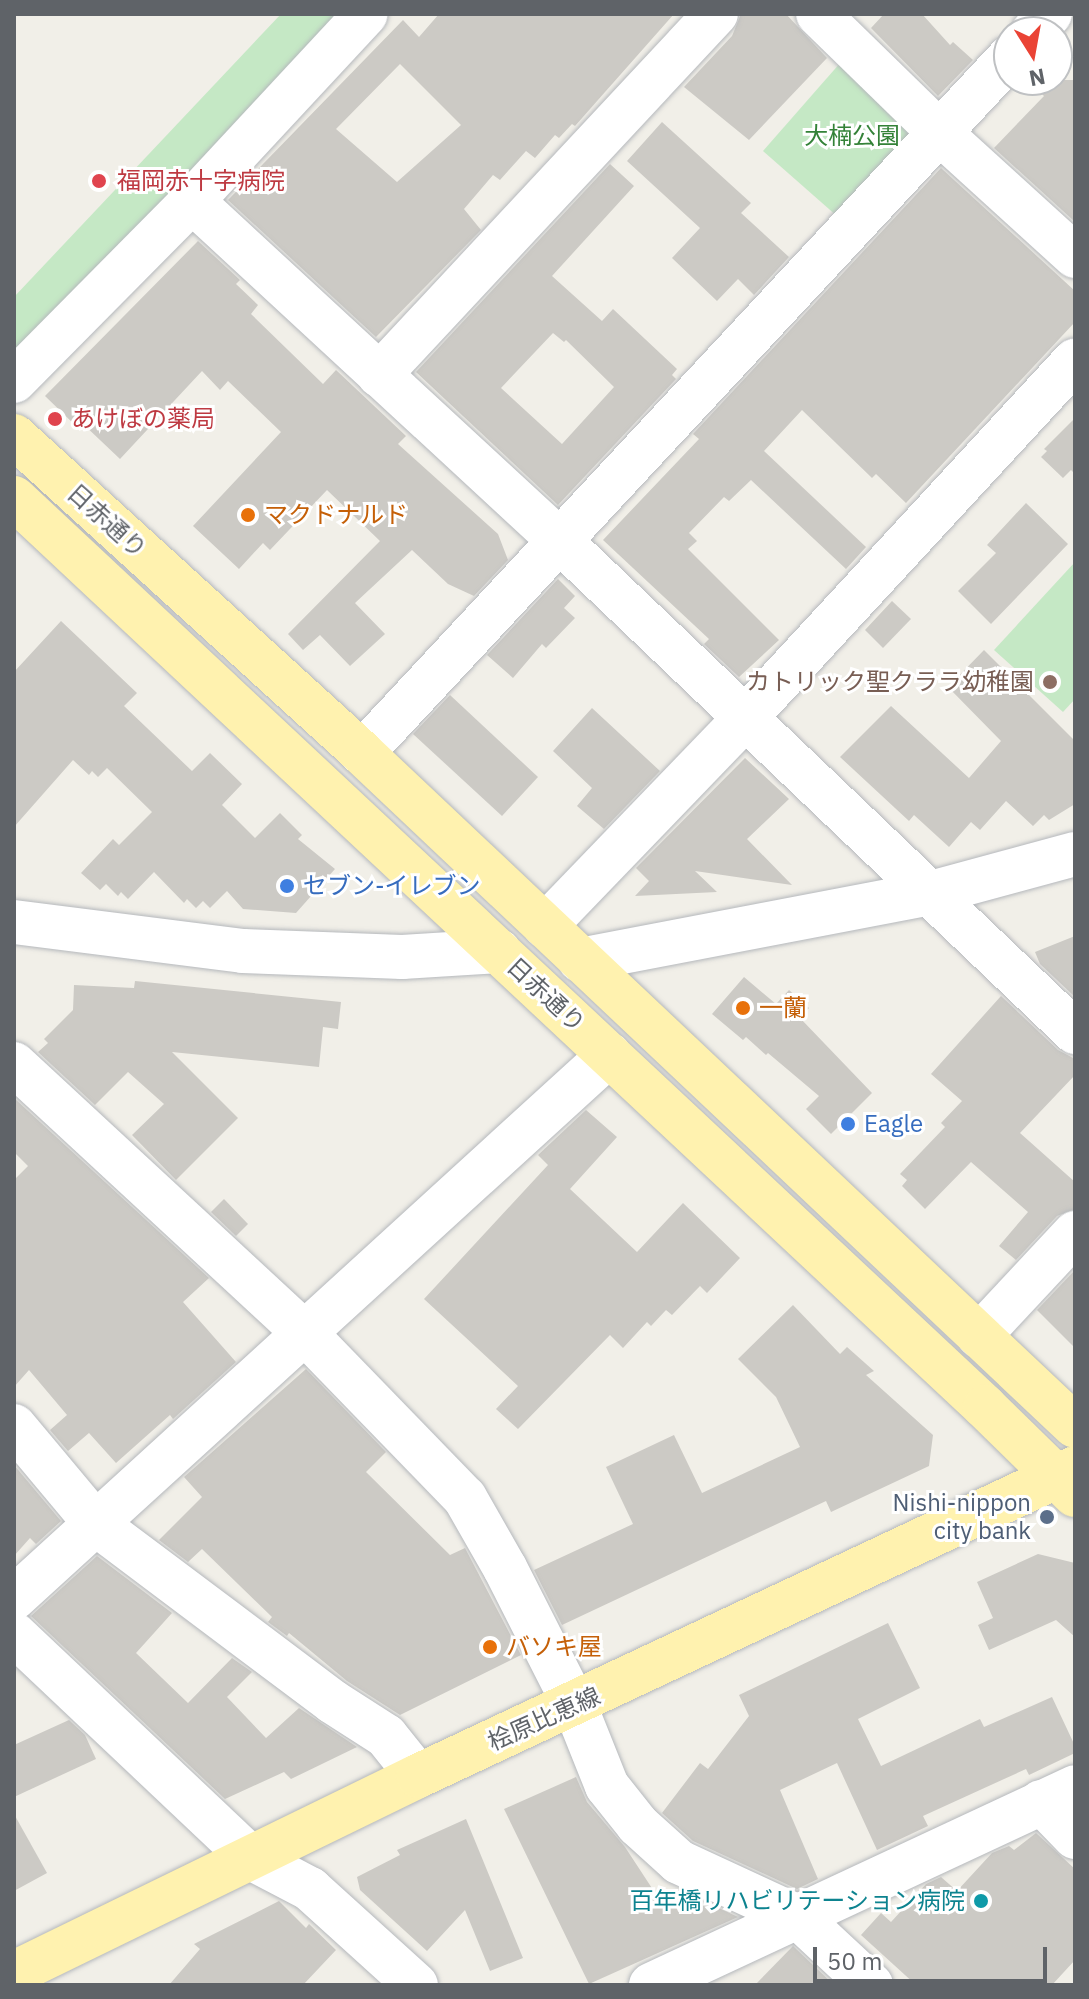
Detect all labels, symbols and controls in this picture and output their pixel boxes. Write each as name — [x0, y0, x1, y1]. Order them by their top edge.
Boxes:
north arrow — [993, 16, 1073, 96]
text: N — [1027, 62, 1048, 94]
park label: 大楠公園 — [804, 122, 900, 150]
place label: 福岡赤十字病院 — [117, 167, 285, 195]
marker: 福岡赤十字病院 — [88, 170, 110, 192]
place label: あけぼの薬局 — [71, 405, 215, 433]
marker: あけぼの薬局 — [46, 410, 64, 428]
street label: 日赤通り — [62, 478, 152, 564]
place label: マクドナルド — [264, 501, 408, 529]
marker: マクドナルド — [239, 506, 257, 524]
place label: カトリック聖クララ幼稚園 — [746, 668, 1034, 696]
marker: カトリック聖クララ幼稚園 — [1041, 673, 1059, 691]
place label: セブン-イレブン — [303, 872, 481, 900]
marker: セブン-イレブン — [278, 877, 296, 895]
street label: 日赤通り — [501, 952, 591, 1038]
place label: 一蘭 — [759, 994, 807, 1022]
marker: 一蘭 — [734, 999, 752, 1017]
place label: Eagle — [864, 1110, 923, 1138]
marker: Eagle — [839, 1115, 857, 1133]
place label: Nishi-nippon city bank — [893, 1489, 1031, 1545]
marker: Nishi-nippon city bank — [1038, 1508, 1056, 1526]
place label: バソキ屋 — [506, 1633, 602, 1661]
marker: バソキ屋 — [481, 1638, 499, 1656]
street label: 桧原比恵線 — [483, 1681, 605, 1757]
place label: 百年橋リハビリテーション病院 — [629, 1887, 965, 1915]
marker: 百年橋リハビリテーション病院 — [972, 1892, 990, 1910]
scale bar — [817, 1931, 1051, 1981]
text: 50 m — [827, 1945, 882, 1977]

